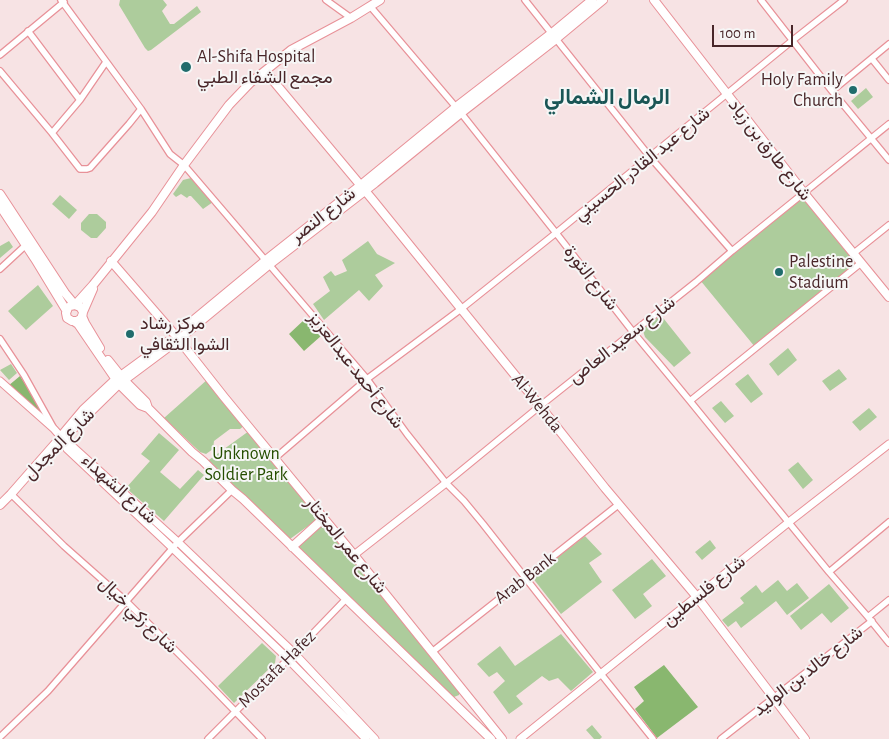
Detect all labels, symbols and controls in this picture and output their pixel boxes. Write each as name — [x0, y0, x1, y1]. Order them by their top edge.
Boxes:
scale bar — [714, 15, 795, 47]
text: 100 m — [720, 26, 755, 41]
place label: Al-Shifa Hospital مجمع الشفاء الطبي — [197, 46, 333, 88]
marker: Al-Shifa Hospital مجمع الشفاء الطبي — [179, 60, 193, 74]
place label: Holy Family Church — [761, 69, 843, 112]
district label: الرمال الشمالي — [544, 84, 670, 110]
marker: Holy Family Church — [847, 84, 859, 96]
street label: شارع طارق بن زياد — [724, 95, 816, 205]
street label: شارع عبد القادر الحسيني — [569, 102, 715, 226]
street label: شارع النصر — [286, 183, 360, 247]
street label: شارع الثورة — [559, 241, 623, 315]
place label: Palestine Stadium — [789, 251, 853, 294]
marker: Palestine Stadium — [773, 266, 785, 278]
street label: شارع سعيد العاص — [564, 292, 680, 388]
street label: شارع أحمد عبدالعزيز — [303, 307, 409, 433]
place label: مركز رشاد الشوا الثقافي — [140, 313, 230, 356]
marker: مركز رشاد الشوا الثقافي — [124, 328, 136, 340]
street label: Al-Wehda — [507, 369, 567, 437]
street label: شارع المجدل — [19, 404, 99, 484]
park label: Unknown Soldier Park — [204, 443, 288, 486]
street label: شارع الشهداء — [77, 450, 161, 528]
street label: شارع عمر المختار — [300, 492, 392, 598]
street label: Arab Bank — [490, 547, 560, 609]
street label: شارع فلسطين — [658, 551, 750, 631]
street label: شارع زكي خيال — [94, 572, 182, 658]
street label: شارع خالد بن الوليد — [749, 621, 867, 721]
street label: Mostafa Hafez — [234, 626, 320, 712]

